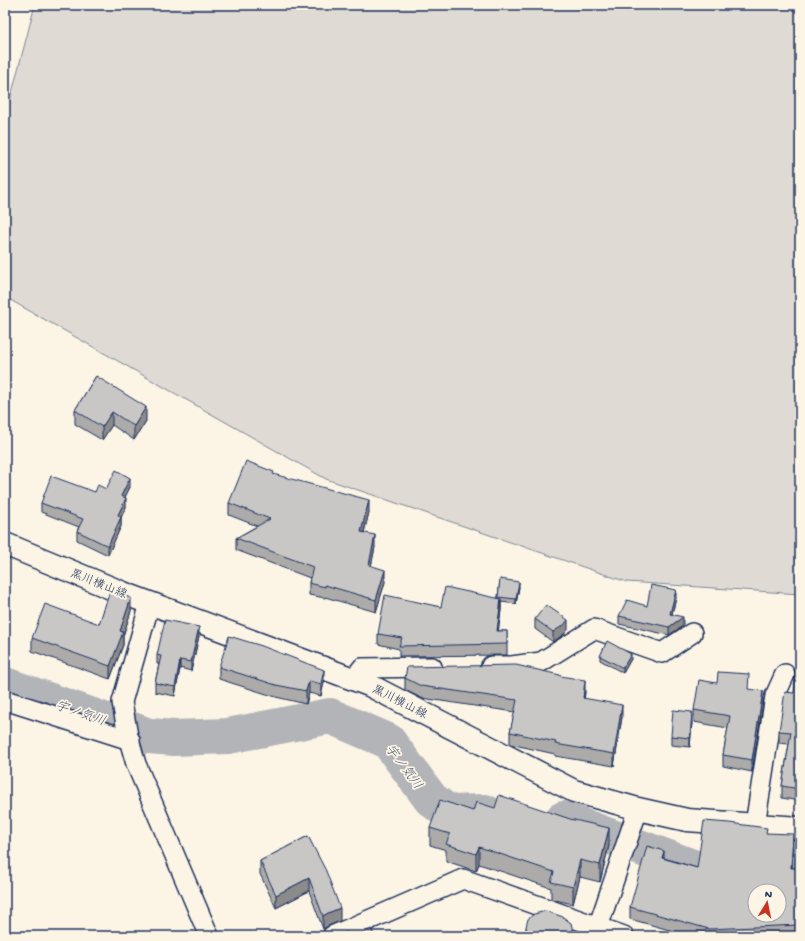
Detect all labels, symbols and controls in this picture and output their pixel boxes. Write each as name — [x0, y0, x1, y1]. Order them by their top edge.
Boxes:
street label: 黒川横山線 — [68, 566, 129, 603]
street label: 黒川横山線 — [369, 682, 429, 723]
water label: 宇ノ気川 — [53, 698, 108, 730]
water label: 宇ノ気川 — [381, 742, 425, 793]
north arrow — [747, 883, 787, 923]
text: N — [764, 889, 773, 902]

